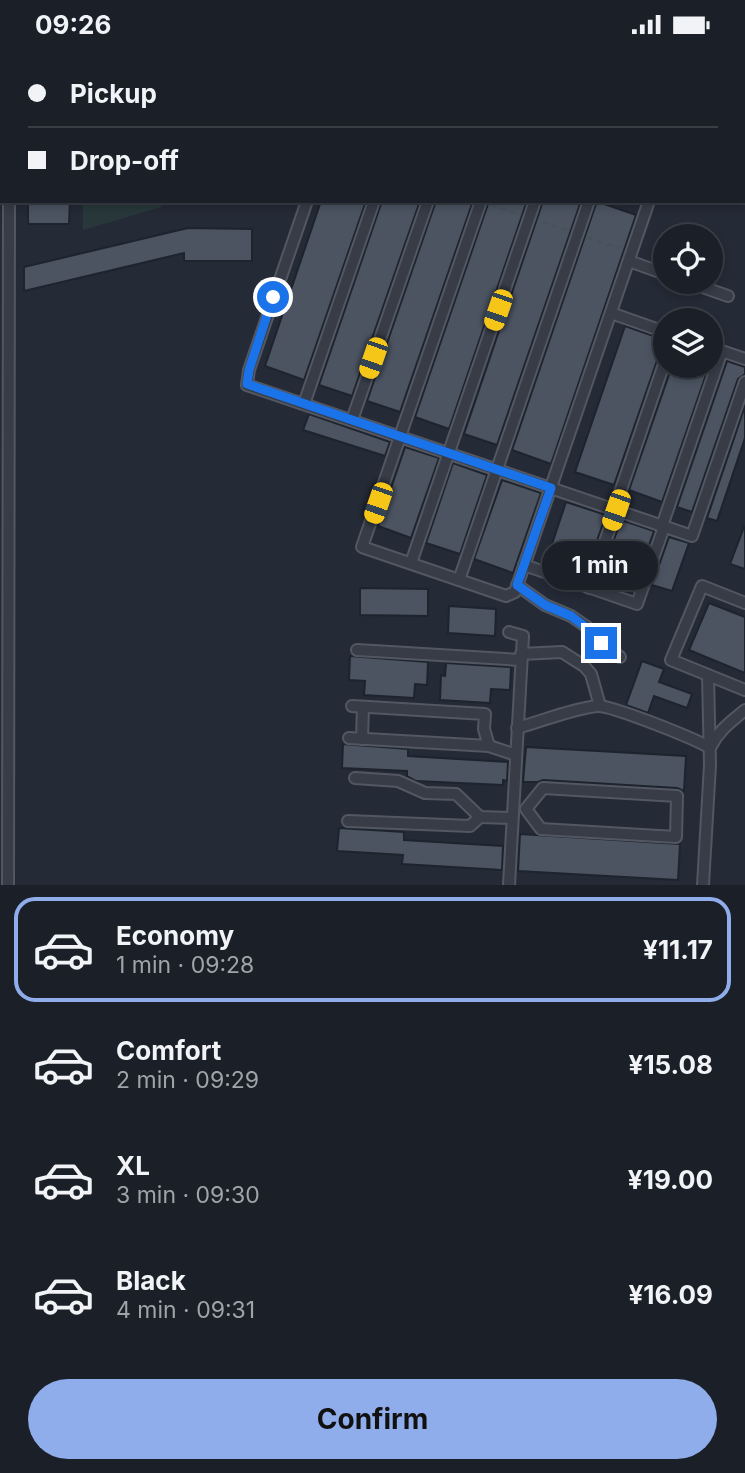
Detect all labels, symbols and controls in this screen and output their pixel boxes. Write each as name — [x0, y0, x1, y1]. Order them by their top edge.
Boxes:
text: 09:26 — [35, 9, 111, 40]
text: Pickup — [70, 78, 157, 109]
text: Drop-off — [70, 145, 179, 176]
map controls — [653, 224, 723, 378]
button: locate — [653, 224, 723, 294]
route start — [257, 281, 289, 313]
car — [482, 287, 515, 333]
button: layers — [653, 308, 723, 378]
car — [357, 335, 390, 381]
car — [362, 480, 395, 526]
car — [600, 487, 633, 533]
callout: 1 min — [543, 541, 659, 591]
text: 1 min — [572, 551, 628, 579]
route end — [585, 627, 617, 659]
icon: car — [32, 918, 95, 981]
text: Economy — [116, 920, 234, 951]
text: ¥11.17 — [643, 934, 713, 965]
text: 1 min · 09:28 — [116, 951, 254, 979]
icon: car — [32, 1033, 95, 1096]
text: Comfort — [116, 1035, 221, 1066]
text: ¥15.08 — [629, 1049, 713, 1080]
text: 2 min · 09:29 — [116, 1066, 259, 1094]
icon: car — [32, 1148, 95, 1211]
text: XL — [116, 1150, 150, 1181]
text: ¥19.00 — [628, 1164, 713, 1195]
text: 3 min · 09:30 — [116, 1181, 260, 1209]
icon: car — [32, 1263, 95, 1326]
text: Black — [116, 1265, 186, 1296]
text: ¥16.09 — [629, 1279, 713, 1310]
text: 4 min · 09:31 — [116, 1296, 255, 1324]
button: Confirm — [28, 1379, 717, 1459]

